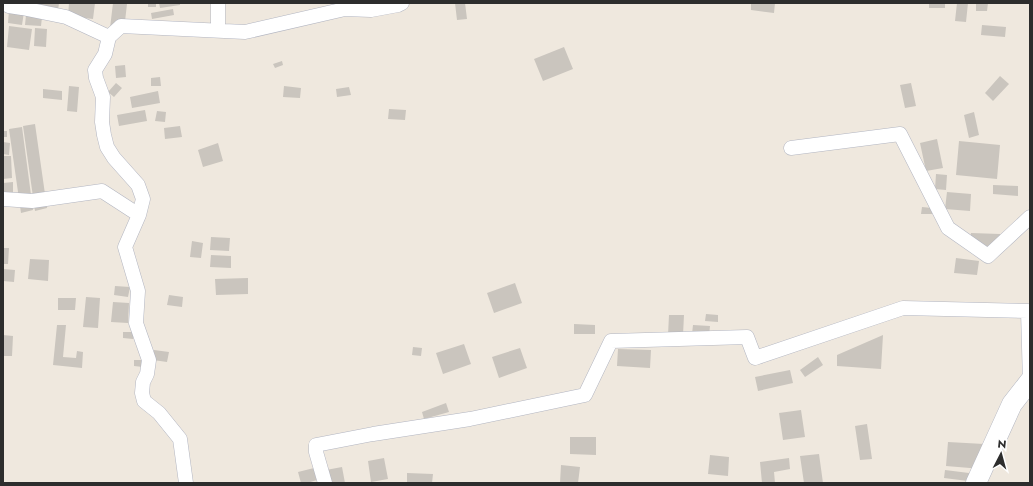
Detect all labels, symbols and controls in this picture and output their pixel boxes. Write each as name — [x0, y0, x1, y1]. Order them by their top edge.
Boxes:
north arrow — [981, 434, 1021, 474]
text: N — [997, 436, 1007, 452]

